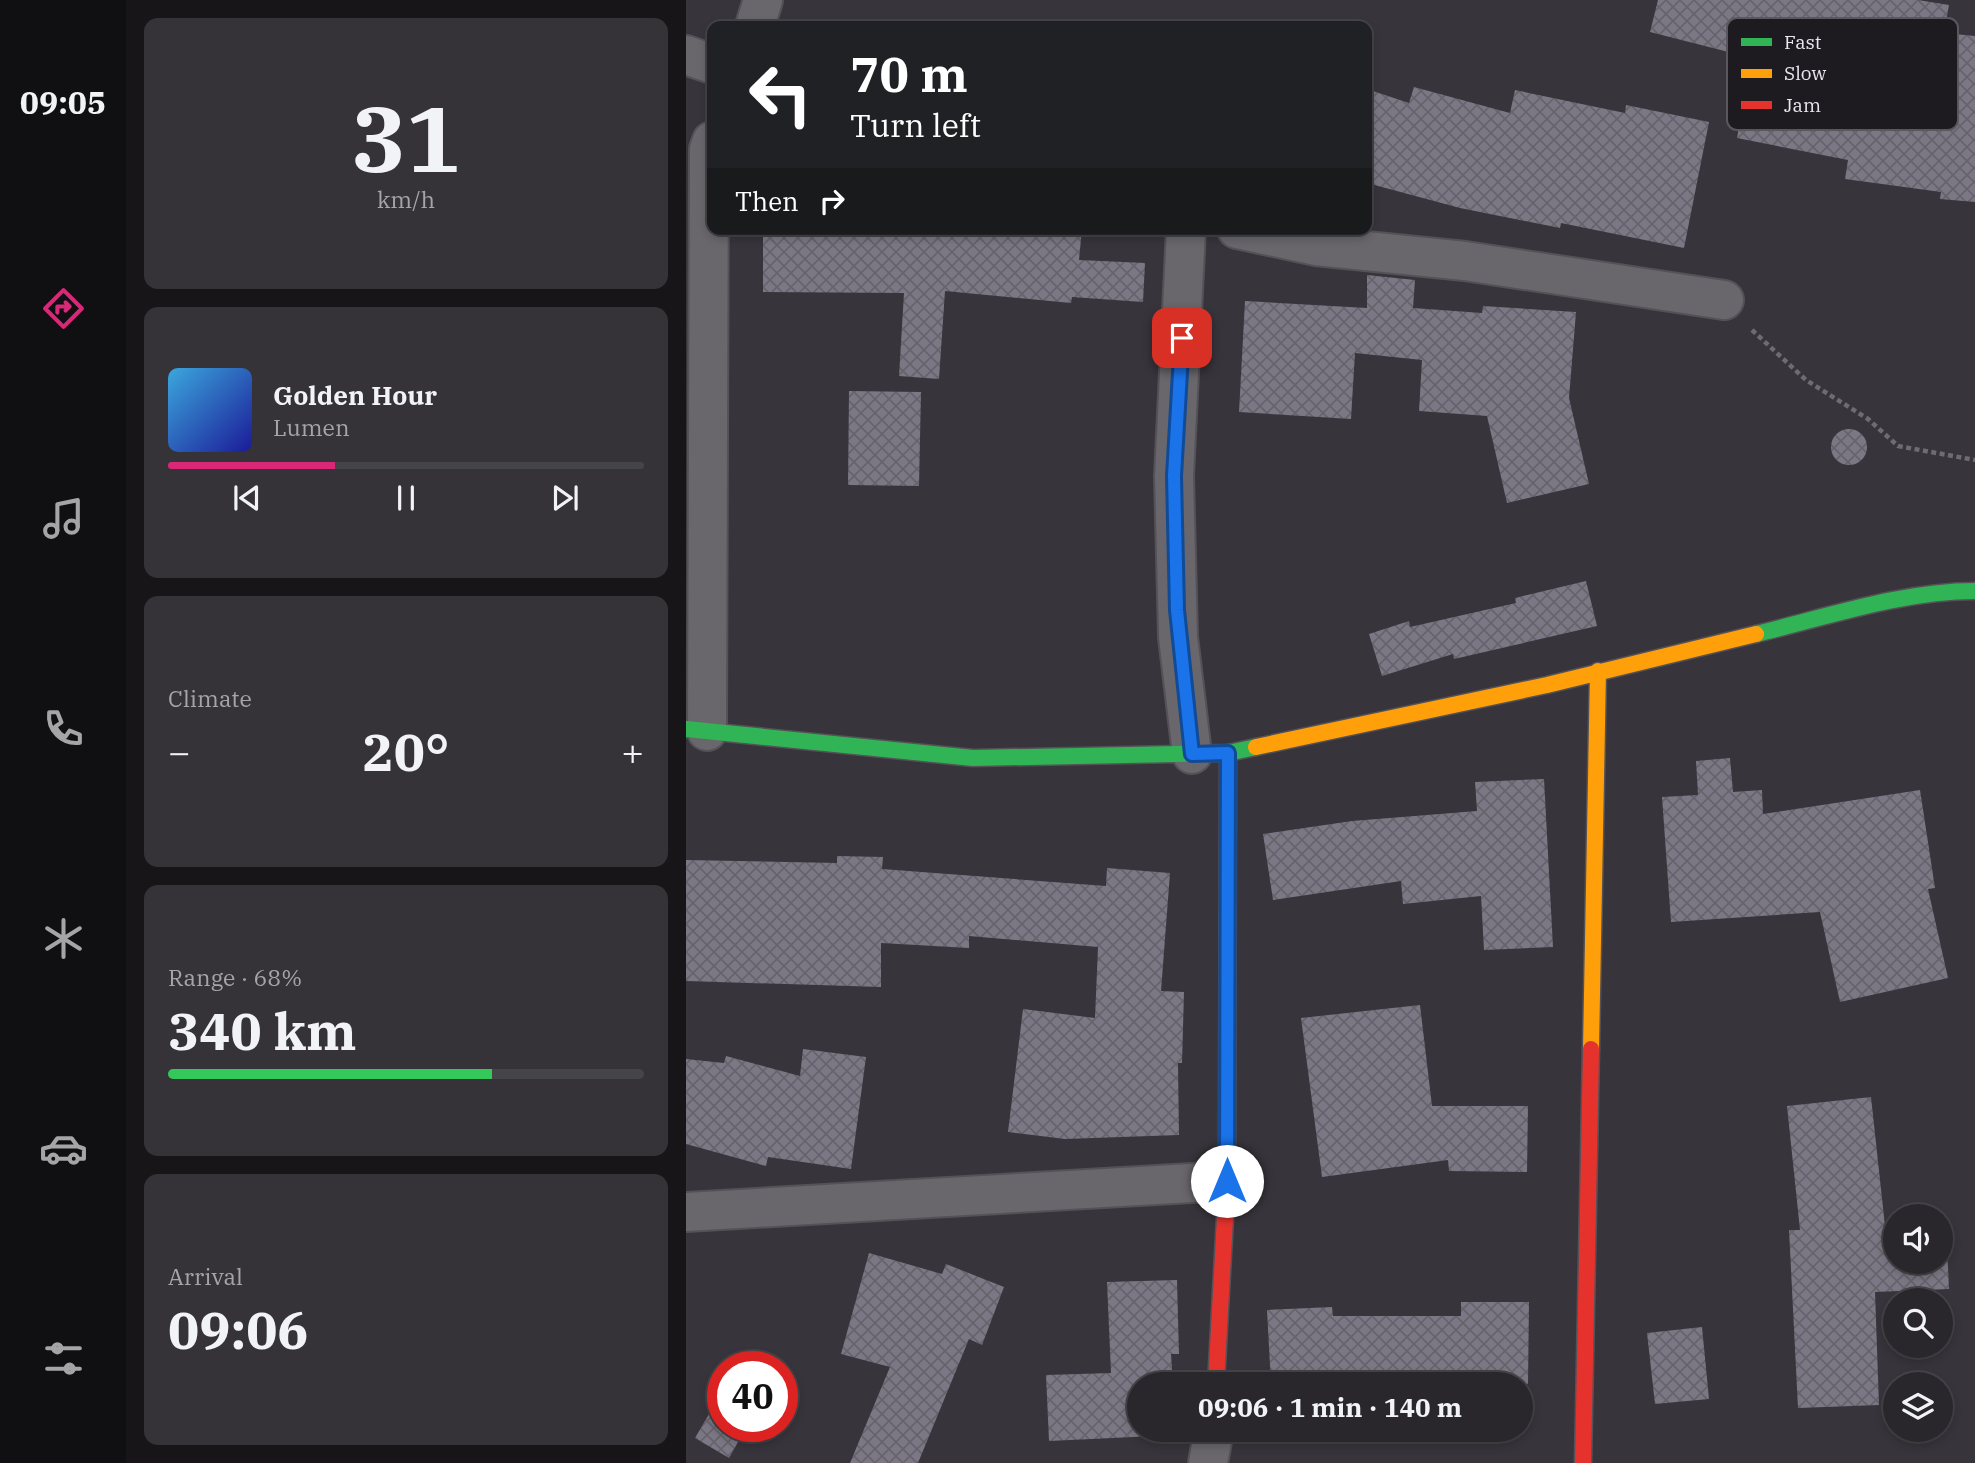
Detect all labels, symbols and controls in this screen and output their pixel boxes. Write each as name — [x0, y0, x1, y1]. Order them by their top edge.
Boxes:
legend — [1727, 18, 1958, 130]
text: Fast — [1784, 30, 1822, 54]
text: 70 m — [850, 42, 968, 105]
icon: left — [735, 49, 826, 140]
text: Slow — [1784, 61, 1826, 85]
text: 31 — [351, 79, 461, 197]
text: 09:05 — [20, 81, 106, 123]
text: Jam — [1784, 93, 1821, 117]
text: Turn left — [850, 104, 981, 146]
icon: right — [813, 182, 851, 220]
text: km/h — [377, 184, 435, 214]
text: Then — [735, 184, 799, 218]
icon: directions — [39, 284, 88, 333]
pin — [1152, 308, 1212, 368]
icon: arrive — [1163, 319, 1201, 357]
text: Golden Hour — [273, 378, 437, 412]
text: Lumen — [273, 412, 350, 442]
icon: previous — [228, 479, 266, 517]
icon: pause — [387, 479, 425, 517]
icon: next — [546, 479, 584, 517]
icon: music — [39, 494, 88, 543]
text: Climate — [168, 683, 252, 713]
icon: phone — [39, 704, 88, 753]
text: 20° — [363, 718, 449, 785]
text: − — [168, 727, 191, 776]
text: + — [621, 727, 644, 776]
icon: climate — [39, 914, 88, 963]
text: Range · 68% — [168, 962, 302, 992]
text: 340 km — [168, 997, 357, 1064]
icon: car — [39, 1124, 88, 1173]
position arrow — [1190, 1144, 1264, 1218]
map controls — [1883, 1204, 1953, 1442]
button: sound — [1883, 1204, 1953, 1274]
text: Arrival — [168, 1261, 243, 1291]
button: search — [1883, 1288, 1953, 1358]
text: 09:06 — [168, 1296, 309, 1363]
icon: filters — [39, 1334, 88, 1383]
speed limit sign: 40 — [707, 1351, 798, 1442]
button: layers — [1883, 1372, 1953, 1442]
text: 09:06 · 1 min · 140 m — [1198, 1390, 1462, 1424]

